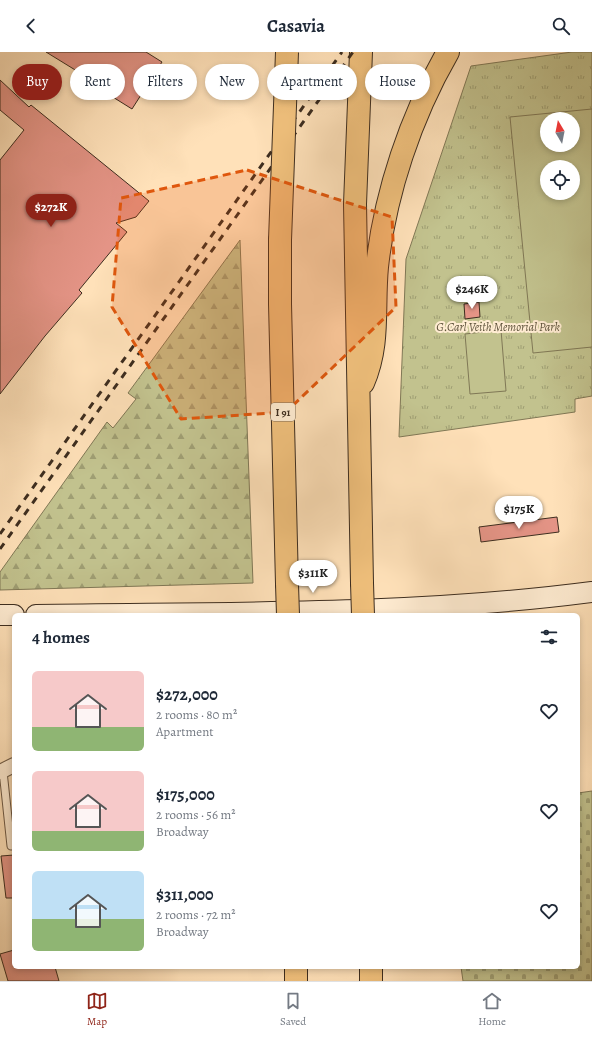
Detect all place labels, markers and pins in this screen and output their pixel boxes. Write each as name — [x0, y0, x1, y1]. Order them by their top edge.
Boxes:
pin: $272K — [23, 194, 79, 228]
pin: $246K — [444, 276, 500, 310]
pin: $175K — [491, 496, 547, 530]
pin: $311K — [285, 560, 341, 594]

